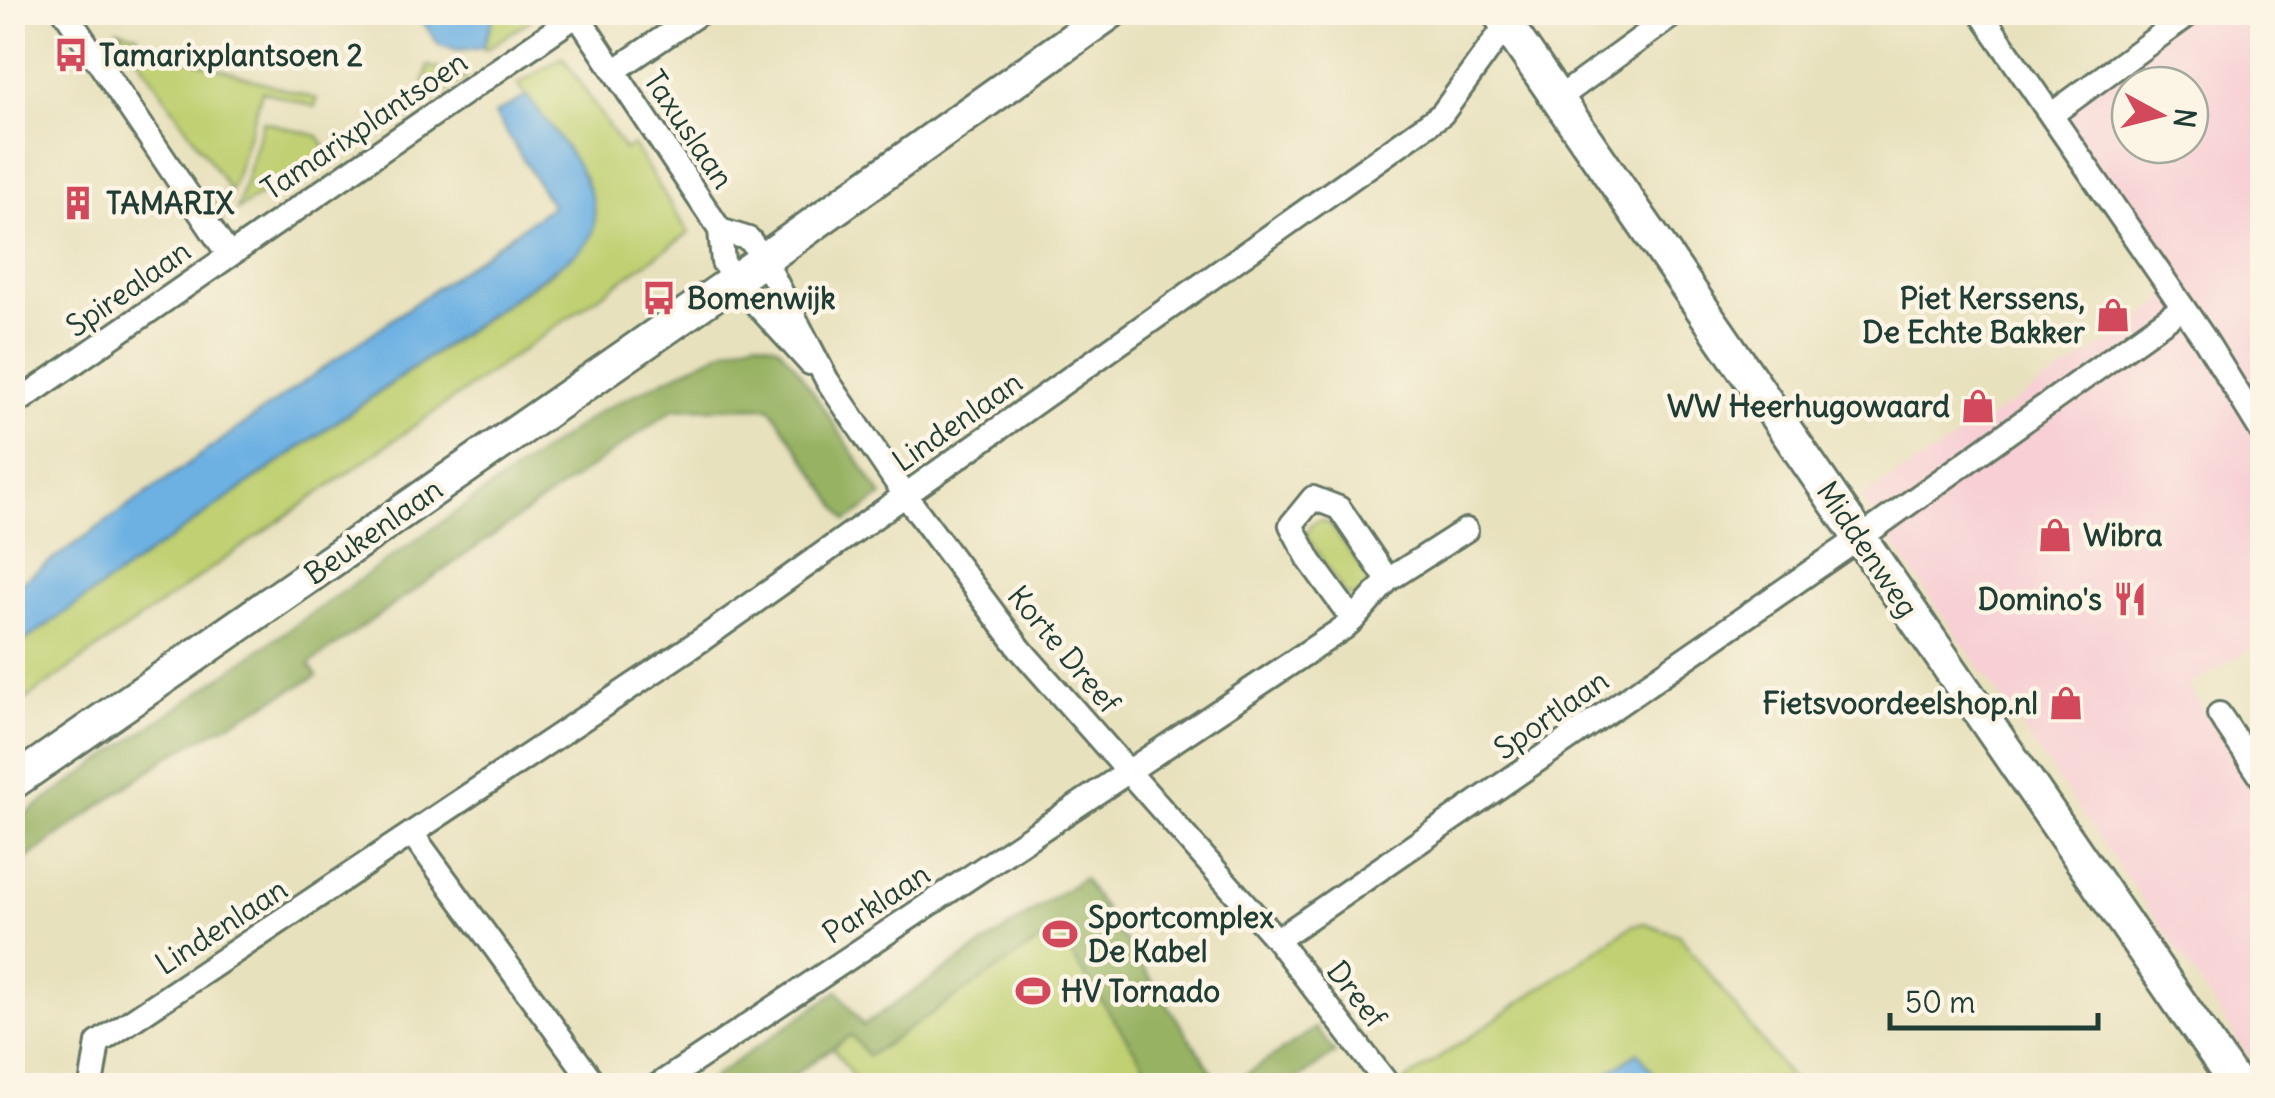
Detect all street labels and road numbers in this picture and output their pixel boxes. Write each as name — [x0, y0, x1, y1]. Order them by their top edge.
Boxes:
street label: Tamarixplantsoen — [254, 42, 474, 208]
street label: Taxuslaan — [636, 62, 742, 196]
street label: Spirealaan — [58, 231, 198, 345]
street label: Lindenlaan — [885, 363, 1029, 479]
street label: Beukenlaan — [296, 470, 450, 592]
street label: Middenweg — [1809, 474, 1927, 624]
street label: Korte Dreef — [1000, 577, 1129, 722]
street label: Sportlaan — [1486, 661, 1616, 767]
street label: Parklaan — [815, 854, 937, 952]
street label: Lindenlaan — [148, 869, 294, 983]
street label: Dreef — [1319, 953, 1396, 1036]

